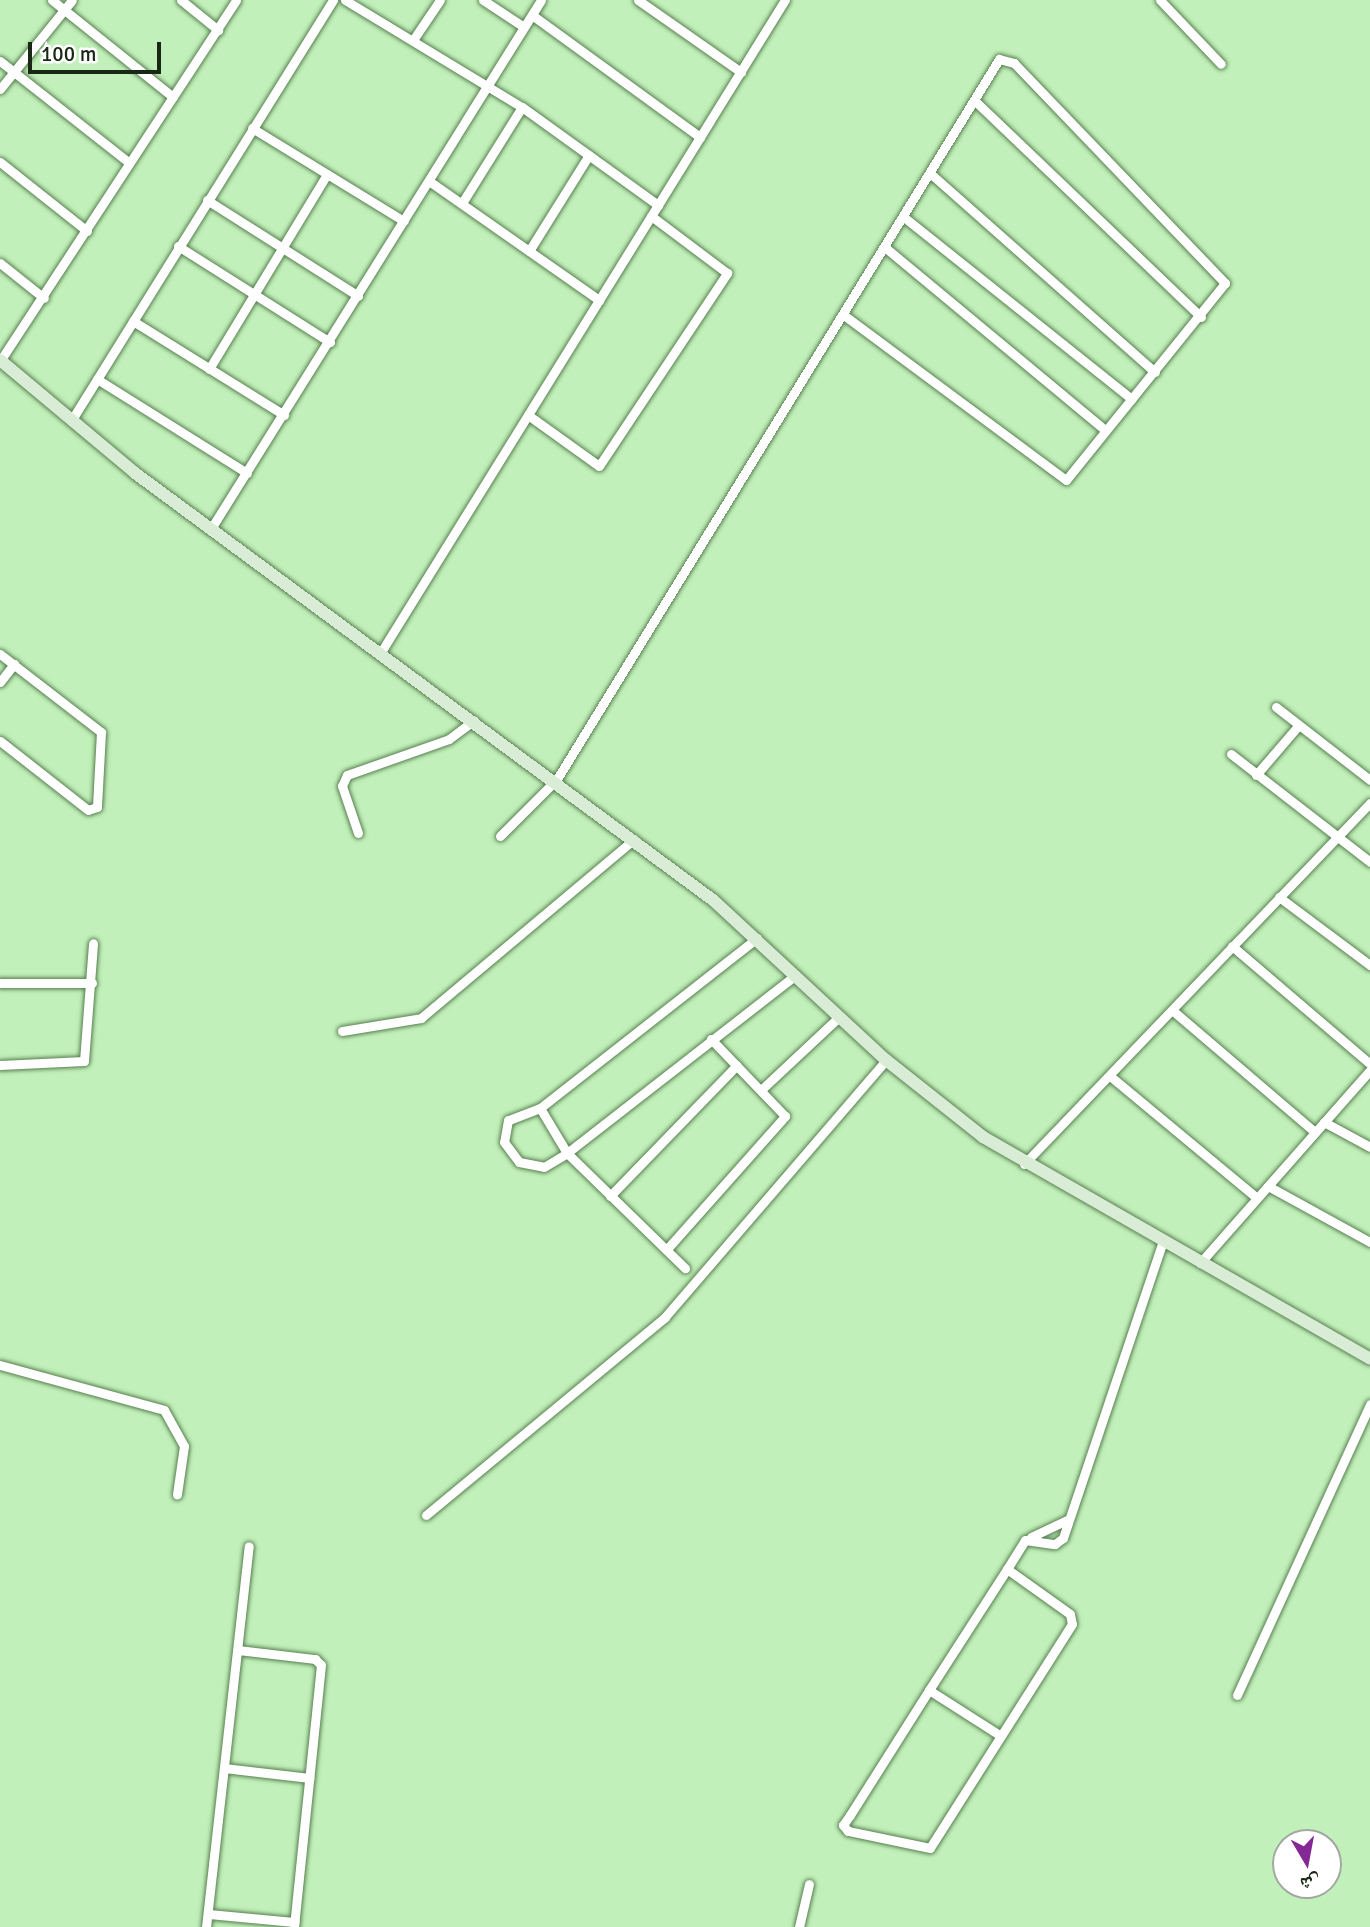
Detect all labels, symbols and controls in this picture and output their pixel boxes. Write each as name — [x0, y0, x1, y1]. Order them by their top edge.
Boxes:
scale bar — [32, 28, 164, 72]
text: 100 m — [41, 41, 96, 67]
north arrow — [1272, 1829, 1342, 1899]
text: ش — [1298, 1869, 1322, 1896]

